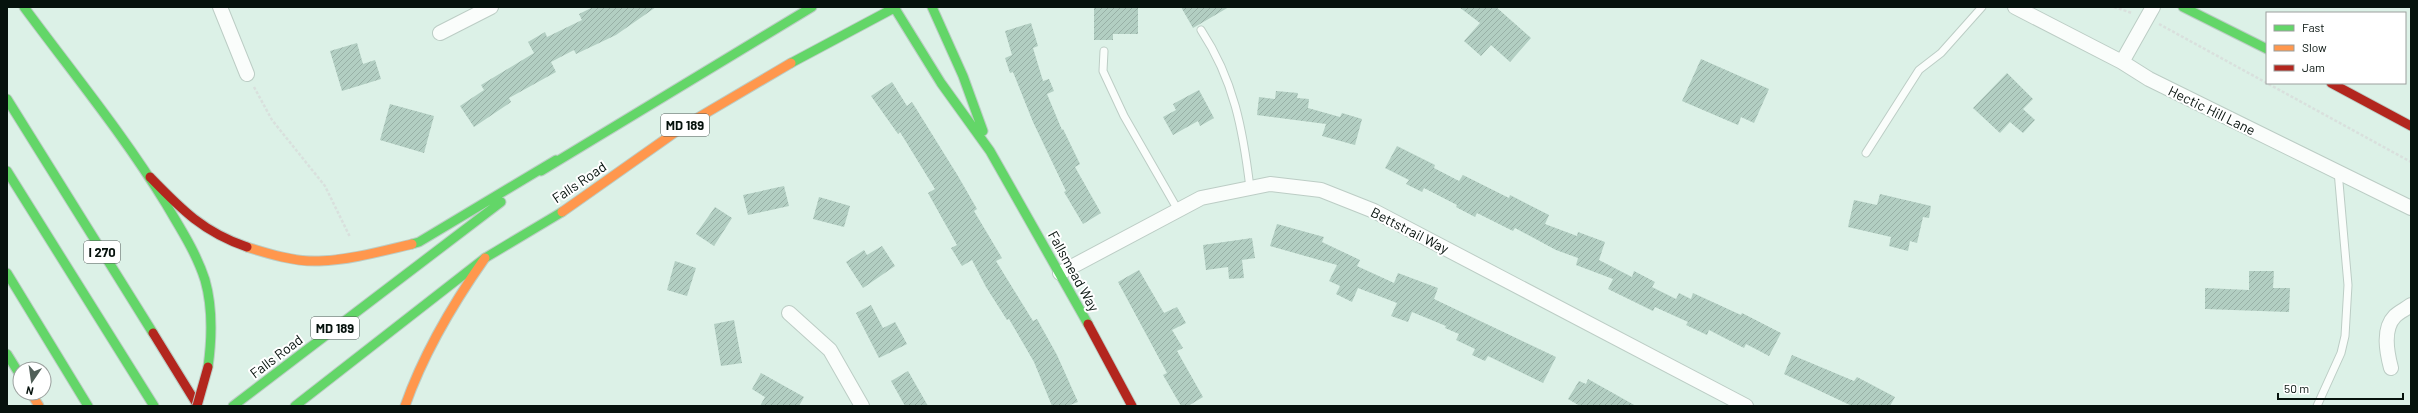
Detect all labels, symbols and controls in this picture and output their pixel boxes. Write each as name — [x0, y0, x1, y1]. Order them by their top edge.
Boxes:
legend — [2266, 12, 2406, 84]
text: Fast — [2302, 20, 2325, 34]
text: Slow — [2302, 40, 2327, 54]
text: Jam — [2302, 60, 2325, 74]
street label: Hectic Hill Lane — [2166, 82, 2258, 138]
road number: MD 189 — [661, 114, 709, 136]
street label: Falls Road — [549, 158, 609, 206]
street label: Bettstrail Way — [1368, 203, 1452, 257]
street label: Fallsmead Way — [1045, 228, 1103, 315]
road number: I 270 — [84, 241, 120, 263]
road number: MD 189 — [311, 317, 359, 339]
street label: Falls Road — [246, 331, 306, 381]
north arrow — [12, 361, 52, 401]
scale bar — [2278, 375, 2403, 401]
text: 50 m — [2284, 381, 2309, 395]
text: N — [25, 384, 35, 398]

